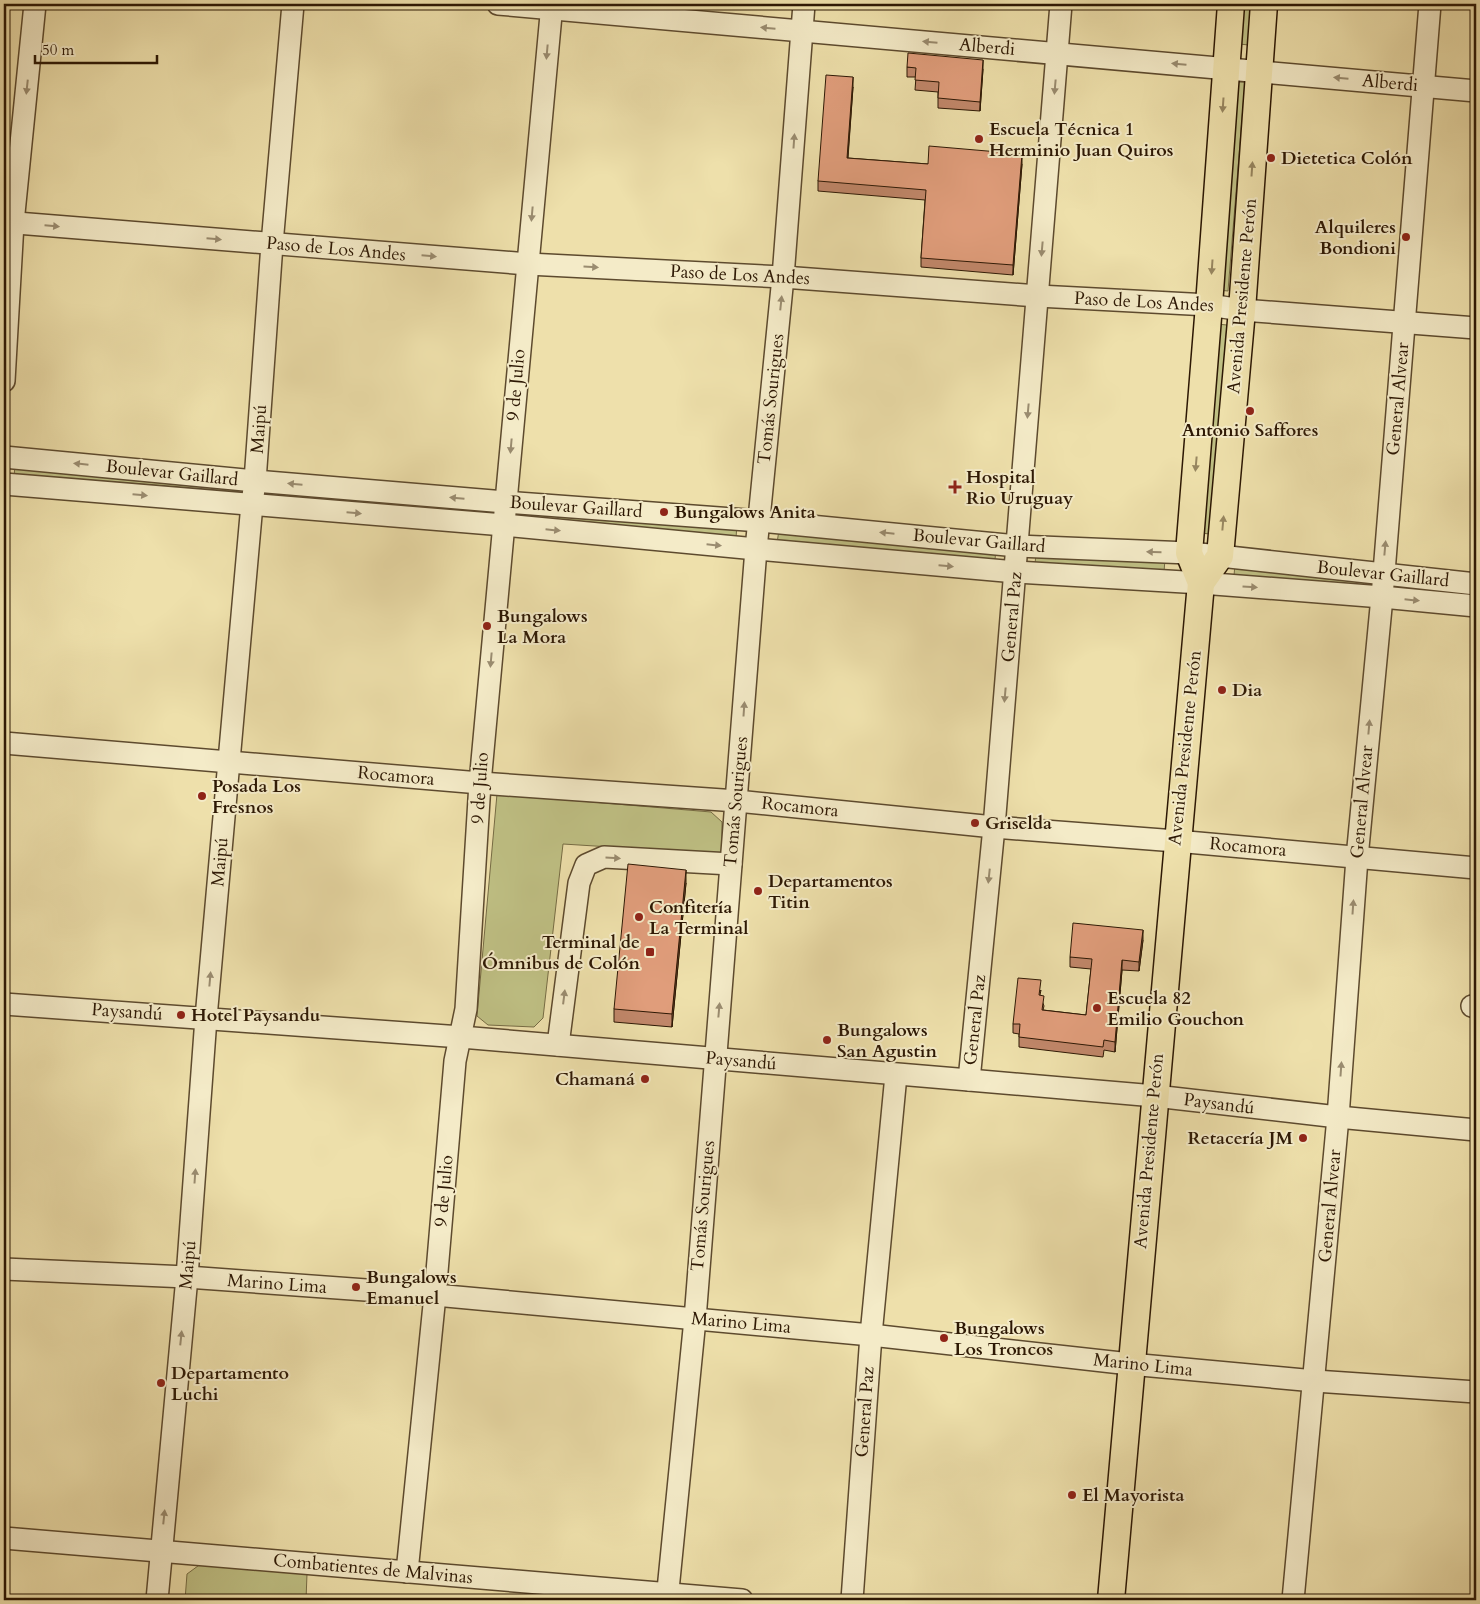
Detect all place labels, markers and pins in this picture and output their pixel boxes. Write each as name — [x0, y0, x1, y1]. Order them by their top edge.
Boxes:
place label: Escuela Técnica 1 Herminio Juan Quiros — [989, 117, 1174, 163]
marker: Escuela Técnica 1 Herminio Juan Quiros — [973, 133, 985, 145]
place label: Dietetica Colón — [1281, 146, 1413, 171]
marker: Dietetica Colón — [1265, 152, 1277, 164]
place label: Alquileres Bondioni — [1315, 215, 1396, 261]
marker: Alquileres Bondioni — [1400, 231, 1412, 243]
marker: Antonio Saffores — [1244, 405, 1256, 417]
place label: Antonio Saffores — [1182, 418, 1318, 443]
place label: Hospital Rio Uruguay — [966, 465, 1074, 511]
marker: Hospital Rio Uruguay — [948, 480, 962, 494]
place label: Bungalows Anita — [674, 500, 816, 525]
marker: Bungalows Anita — [658, 506, 670, 518]
place label: Bungalows La Mora — [497, 604, 588, 650]
marker: Bungalows La Mora — [481, 620, 493, 632]
place label: Dia — [1232, 678, 1262, 703]
marker: Dia — [1216, 684, 1228, 696]
place label: Posada Los Fresnos — [212, 774, 301, 820]
marker: Posada Los Fresnos — [196, 790, 208, 802]
place label: Griselda — [985, 811, 1052, 836]
marker: Griselda — [969, 817, 981, 829]
place label: Departamentos Titin — [768, 869, 893, 915]
marker: Departamentos Titin — [752, 885, 764, 897]
place label: Confitería La Terminal — [649, 895, 749, 941]
marker: Confitería La Terminal — [633, 911, 645, 923]
place label: Terminal de Ómnibus de Colón — [482, 930, 640, 976]
marker: Terminal de Ómnibus de Colón — [644, 946, 656, 958]
place label: Escuela 82 Emilio Gouchon — [1107, 986, 1244, 1032]
marker: Escuela 82 Emilio Gouchon — [1091, 1002, 1103, 1014]
place label: Hotel Paysandu — [191, 1003, 321, 1028]
marker: Hotel Paysandu — [175, 1009, 187, 1021]
place label: Bungalows San Agustin — [837, 1018, 937, 1064]
marker: Bungalows San Agustin — [821, 1034, 833, 1046]
place label: Chamaná — [555, 1067, 635, 1092]
marker: Chamaná — [639, 1073, 651, 1085]
place label: Retacería JM — [1188, 1126, 1294, 1151]
marker: Retacería JM — [1297, 1132, 1309, 1144]
place label: Bungalows Emanuel — [366, 1265, 457, 1311]
marker: Bungalows Emanuel — [350, 1281, 362, 1293]
place label: Bungalows Los Troncos — [954, 1316, 1053, 1362]
marker: Bungalows Los Troncos — [938, 1332, 950, 1344]
place label: Departamento Luchi — [171, 1361, 289, 1407]
marker: Departamento Luchi — [155, 1377, 167, 1389]
place label: El Mayorista — [1082, 1483, 1184, 1508]
marker: El Mayorista — [1066, 1489, 1078, 1501]

